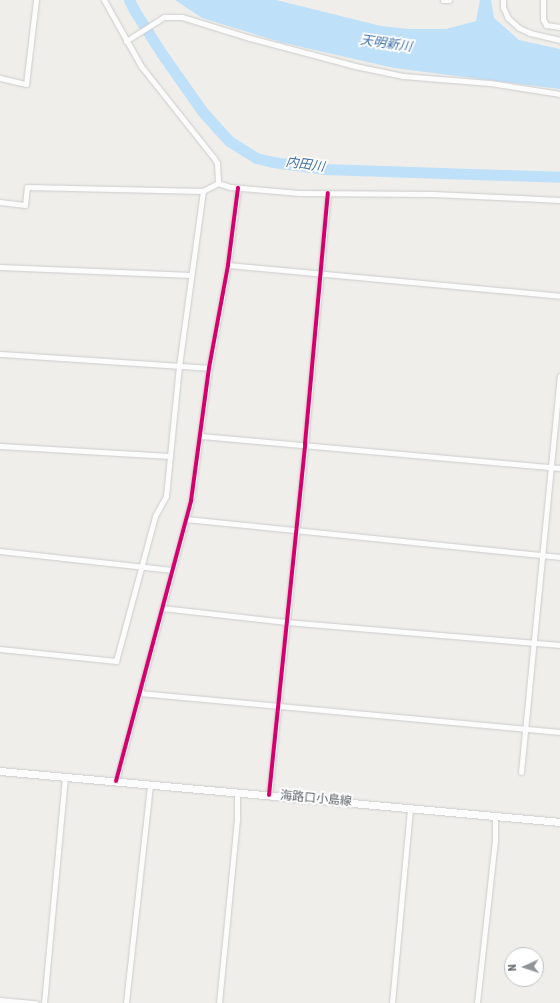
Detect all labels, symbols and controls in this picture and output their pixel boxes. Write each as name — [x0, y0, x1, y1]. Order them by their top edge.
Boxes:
water label: 天明新川 — [359, 33, 413, 55]
water label: 内田川 — [285, 155, 325, 175]
street label: 海路口小島線 — [280, 789, 352, 809]
north arrow — [504, 947, 544, 987]
text: N — [505, 964, 520, 972]

